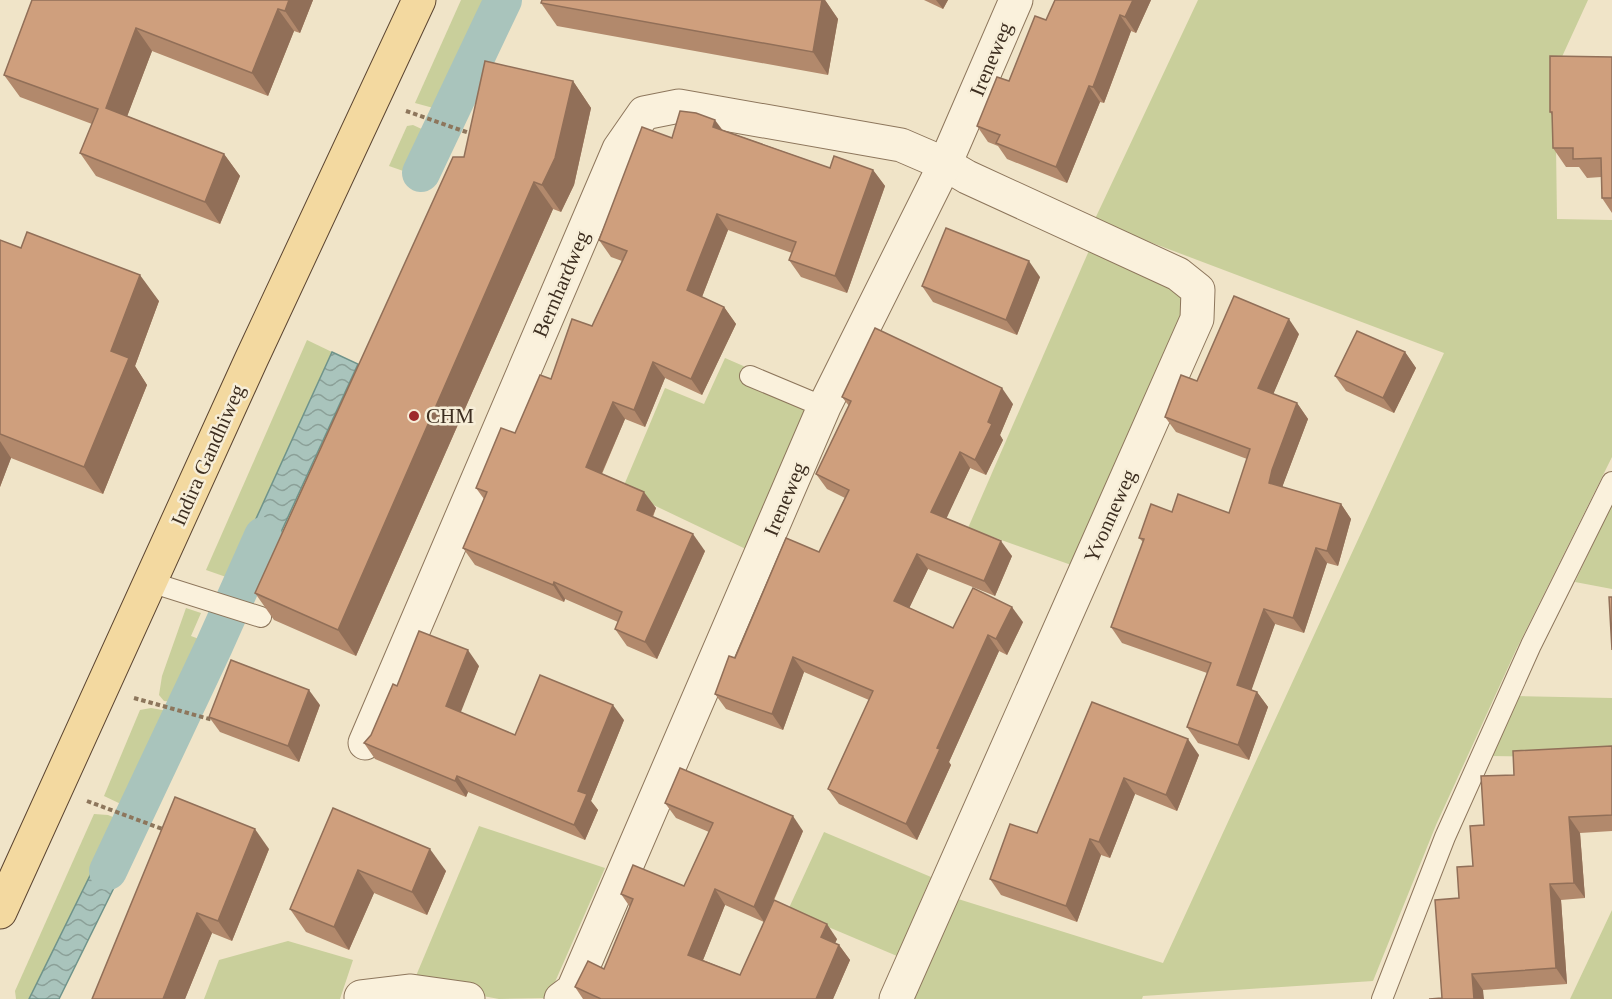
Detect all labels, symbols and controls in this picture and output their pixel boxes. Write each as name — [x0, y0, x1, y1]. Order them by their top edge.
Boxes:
street label: Ireneweg — [965, 18, 1018, 100]
street label: Bernhardweg — [528, 227, 594, 341]
street label: Indira Gandhiweg — [166, 380, 250, 529]
place label: CHM — [426, 404, 474, 428]
marker: CHM — [407, 409, 421, 423]
street label: Ireneweg — [759, 458, 812, 540]
street label: Yvonneweg — [1079, 465, 1141, 566]

